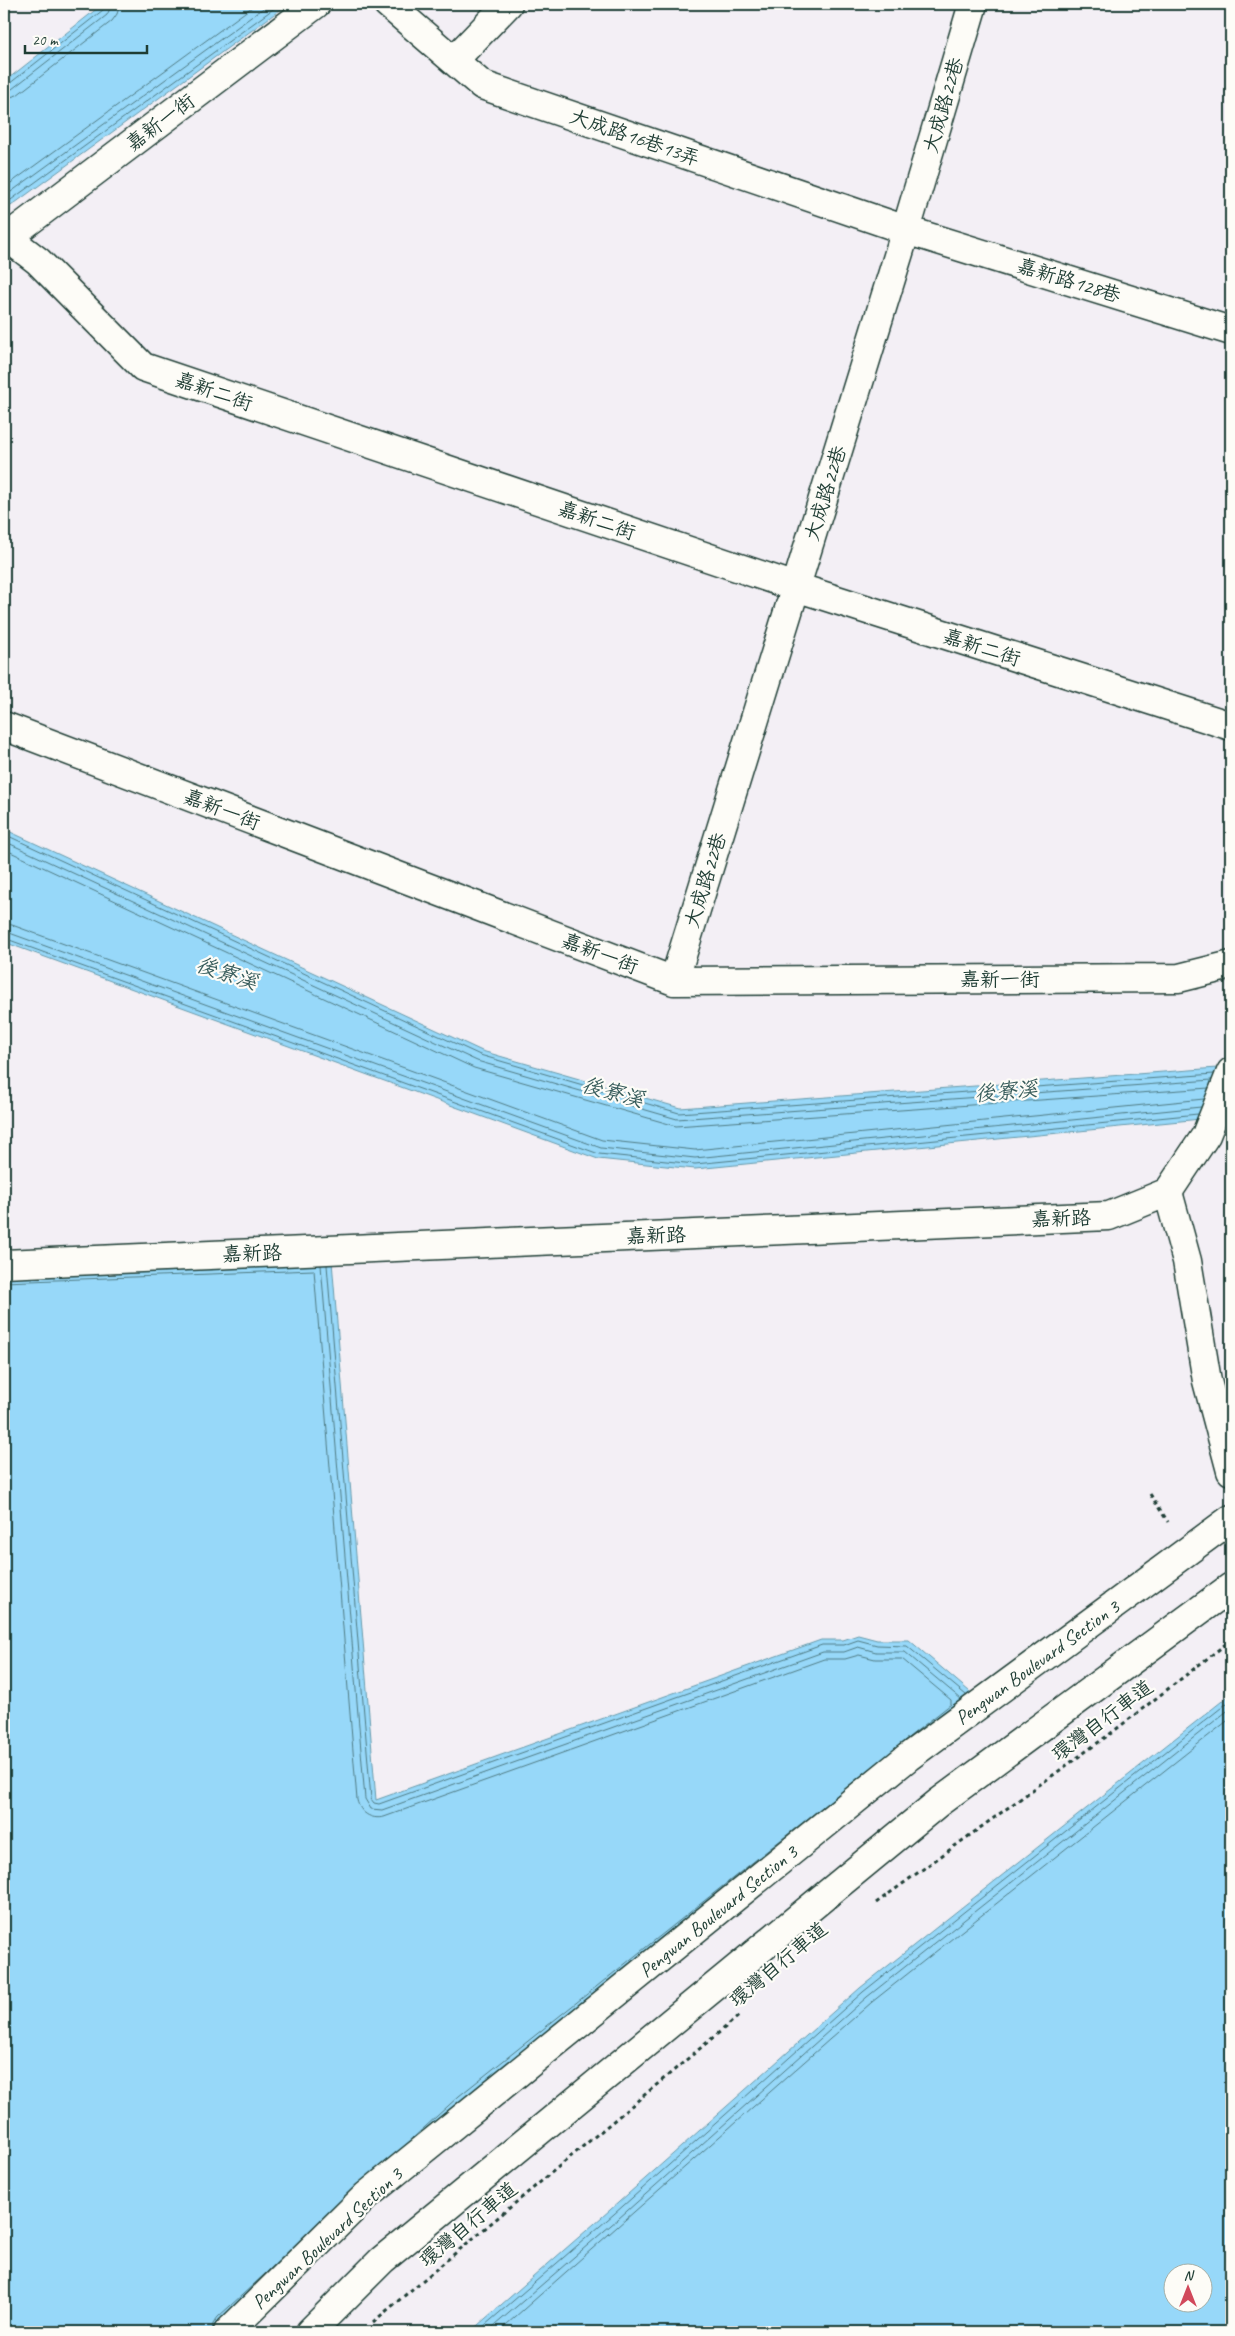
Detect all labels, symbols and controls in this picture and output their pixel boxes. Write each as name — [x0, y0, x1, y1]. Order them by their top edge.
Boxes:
scale bar — [25, 22, 148, 54]
text: 20 m — [32, 31, 59, 50]
street label: 大成路22巷 — [918, 54, 969, 156]
street label: 嘉新一街 — [121, 88, 200, 156]
street label: 大成路16巷13弄 — [566, 104, 703, 171]
street label: 嘉新路128巷 — [1014, 253, 1125, 308]
street label: 嘉新二街 — [172, 367, 256, 416]
street label: 大成路22巷 — [799, 442, 852, 544]
street label: 嘉新二街 — [555, 496, 639, 545]
street label: 嘉新二街 — [940, 623, 1024, 672]
street label: 嘉新一街 — [180, 783, 264, 835]
street label: 大成路22巷 — [679, 829, 732, 931]
street label: 嘉新一街 — [558, 927, 642, 979]
water label: 後寮溪 — [193, 951, 262, 995]
street label: 嘉新一街 — [960, 967, 1040, 992]
water label: 後寮溪 — [579, 1071, 648, 1113]
water label: 後寮溪 — [973, 1075, 1040, 1107]
street label: 嘉新路 — [1031, 1205, 1092, 1232]
street label: 嘉新路 — [626, 1222, 687, 1249]
street label: 嘉新路 — [222, 1240, 283, 1267]
street label: Pengwan Boulevard Section 3 — [950, 1593, 1126, 1730]
street label: 環灣自行車道 — [1047, 1674, 1158, 1766]
street label: Pengwan Boulevard Section 3 — [634, 1839, 804, 1983]
street label: 環灣自行車道 — [724, 1916, 832, 2013]
street label: Pengwan Boulevard Section 3 — [247, 2161, 409, 2315]
street label: 環灣自行車道 — [414, 2176, 522, 2273]
north arrow — [1162, 2264, 1212, 2314]
text: N — [1184, 2267, 1195, 2284]

